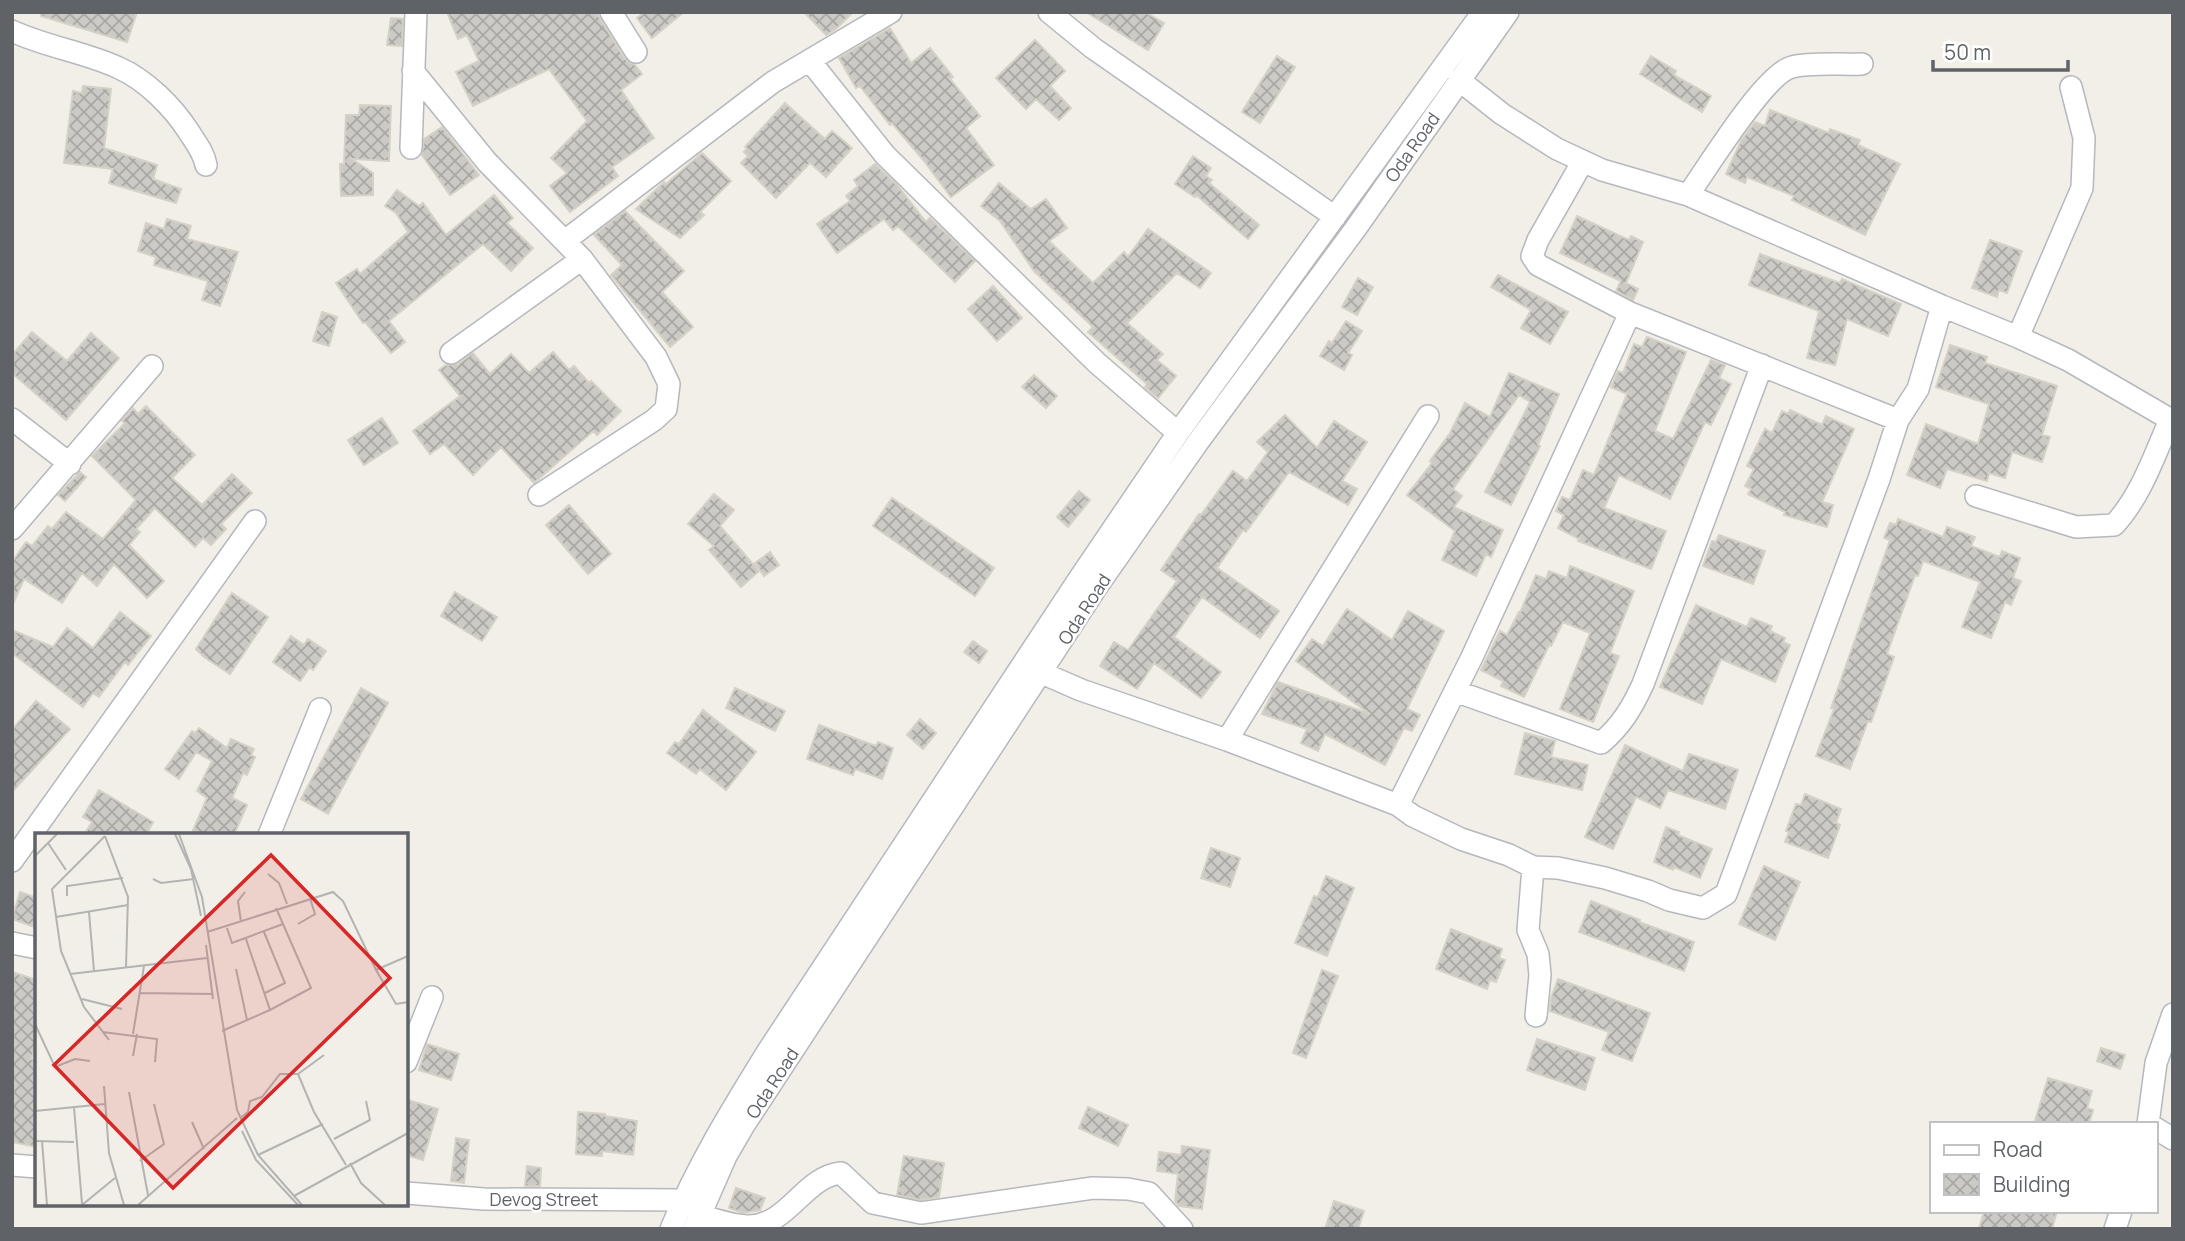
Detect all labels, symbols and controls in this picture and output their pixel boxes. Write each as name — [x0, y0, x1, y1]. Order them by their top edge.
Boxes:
scale bar — [1933, 28, 2068, 72]
text: 50 m — [1944, 38, 1991, 66]
street label: Oda Road — [1379, 107, 1445, 187]
street label: Oda Road — [1052, 569, 1116, 649]
inset map — [35, 833, 408, 1206]
street label: Oda Road — [740, 1043, 804, 1123]
legend — [1930, 1122, 2157, 1213]
text: Road — [1993, 1135, 2043, 1163]
text: Building — [1993, 1170, 2070, 1198]
street label: Devog Street — [490, 1187, 598, 1211]

